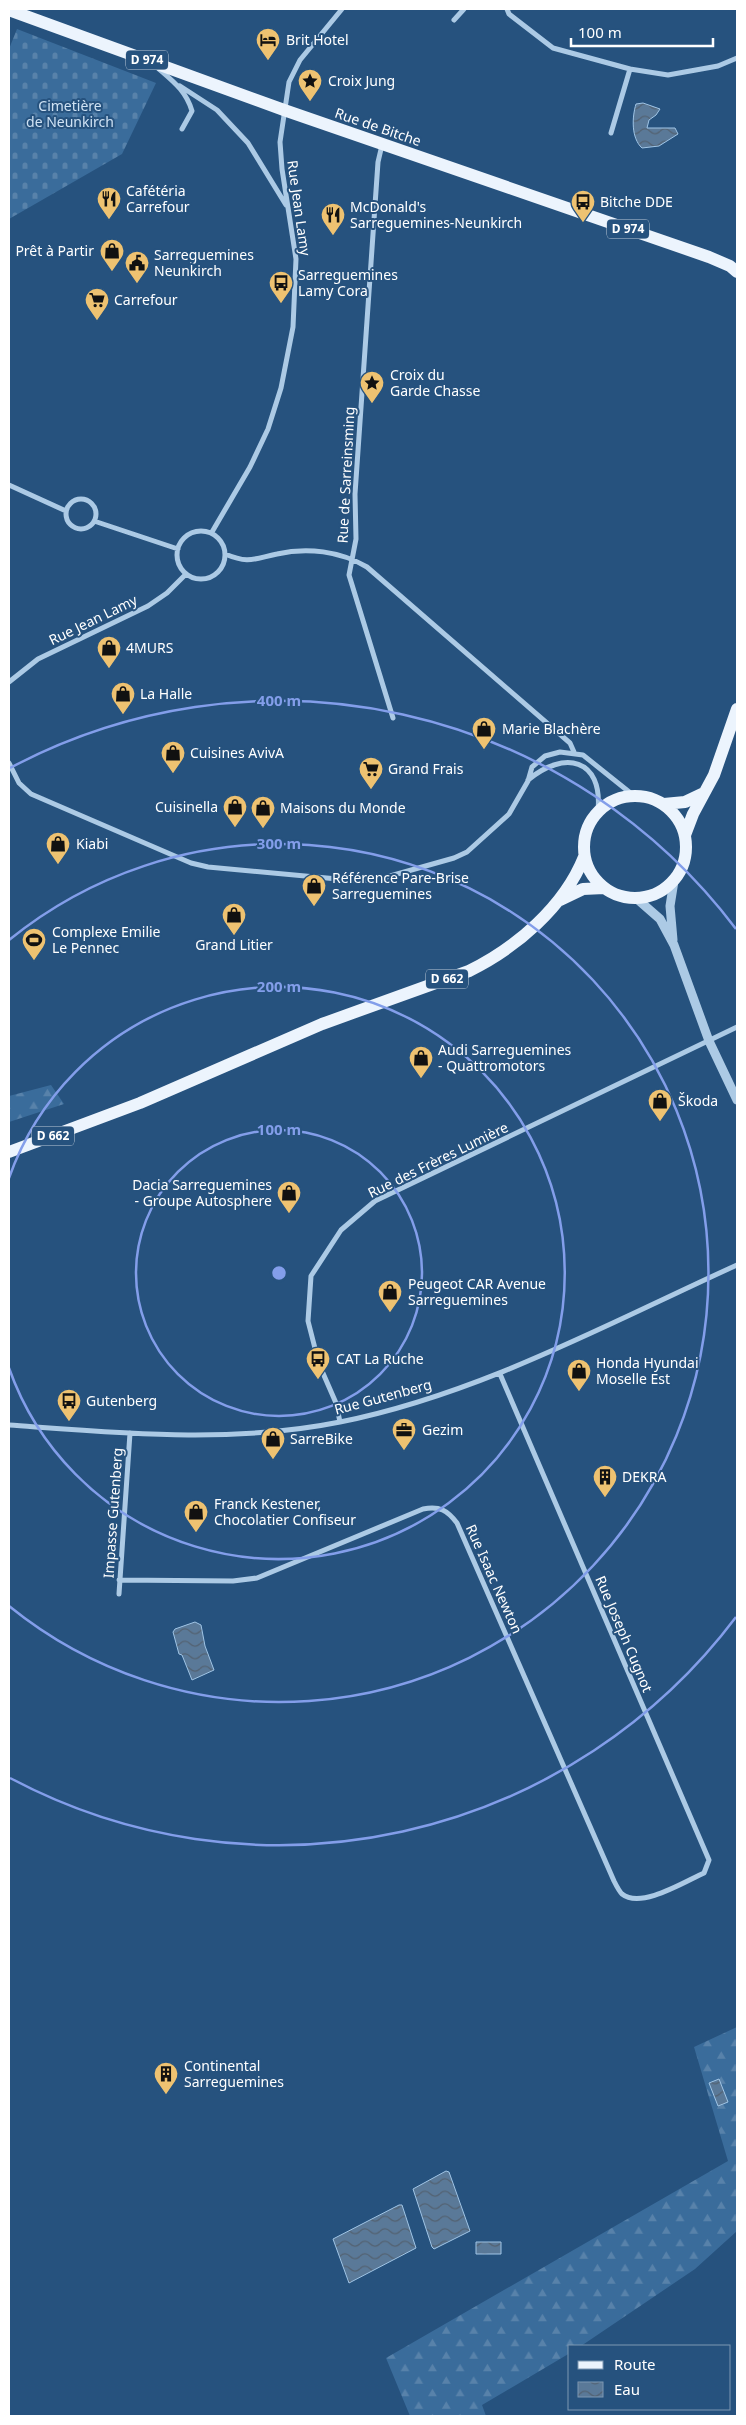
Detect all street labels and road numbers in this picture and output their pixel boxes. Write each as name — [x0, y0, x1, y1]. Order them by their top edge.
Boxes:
road number: D 974 — [126, 50, 168, 70]
street label: Rue de Bitche — [332, 103, 424, 150]
street label: Rue Jean Lamy — [283, 159, 316, 258]
road number: D 974 — [607, 220, 649, 238]
street label: Rue de Sarreinsming — [332, 406, 359, 544]
street label: Rue Jean Lamy — [45, 590, 141, 649]
road number: D 662 — [426, 970, 468, 989]
street label: Rue des Frères Lumière — [364, 1117, 511, 1202]
road number: D 662 — [32, 1126, 74, 1146]
street label: Rue Gutenberg — [332, 1374, 434, 1419]
street label: Impasse Gutenberg — [98, 1447, 127, 1579]
street label: Rue Isaac Newton — [462, 1521, 527, 1636]
street label: Rue Joseph Cugnot — [591, 1573, 658, 1695]

